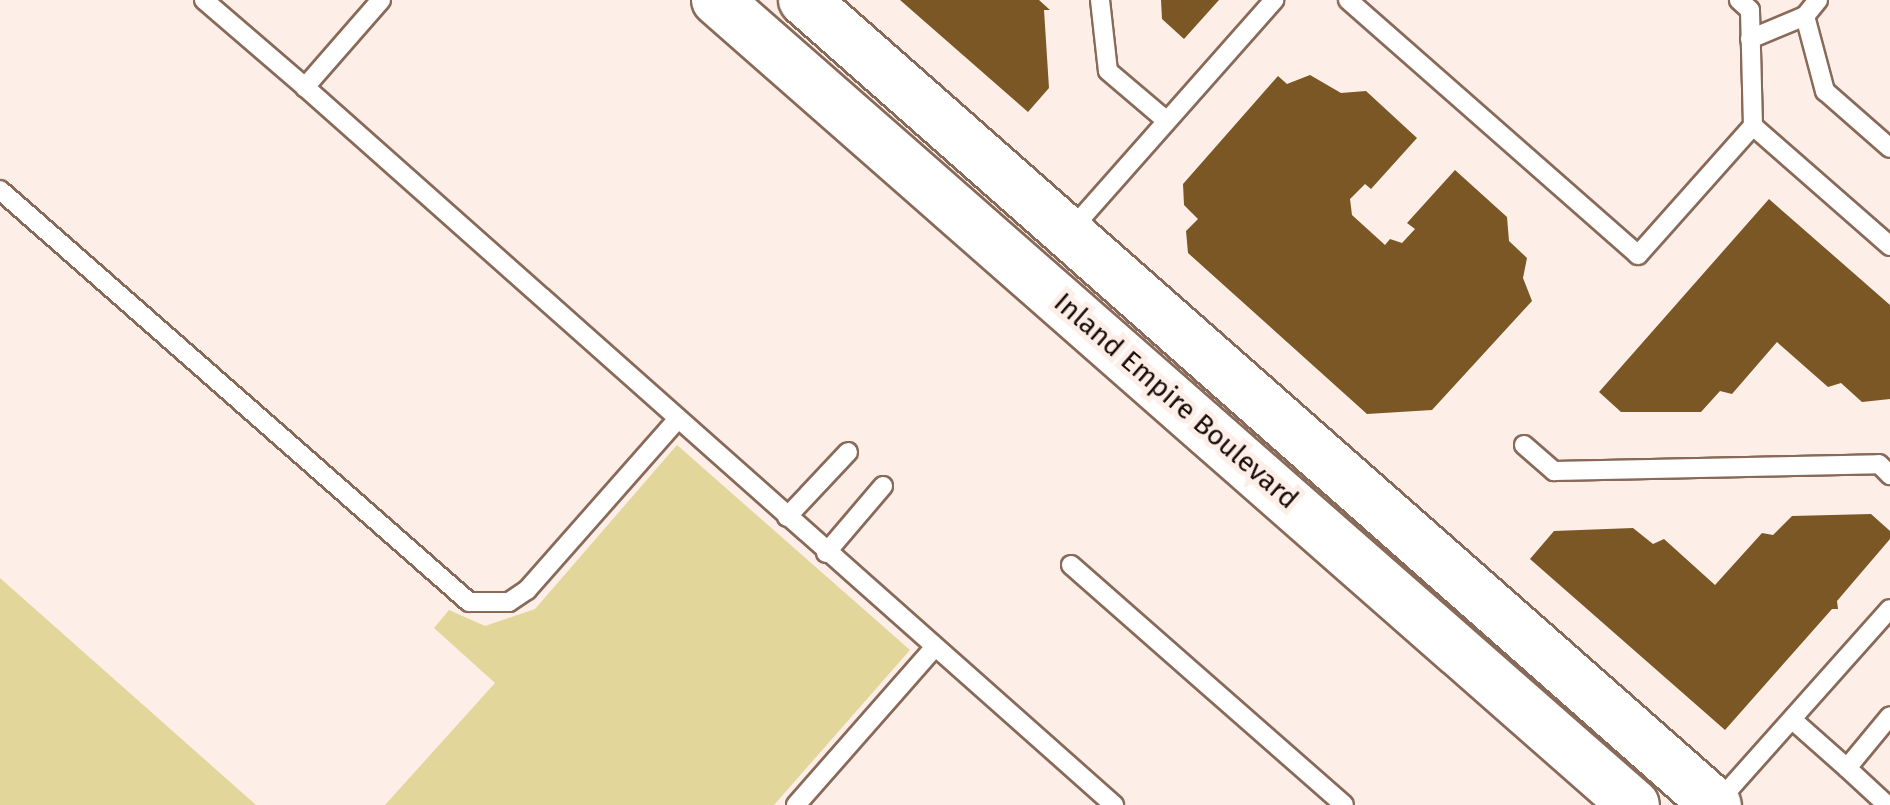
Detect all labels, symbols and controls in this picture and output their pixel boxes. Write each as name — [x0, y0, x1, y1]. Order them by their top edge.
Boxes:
street label: Inland Empire Boulevard — [1047, 286, 1305, 516]

